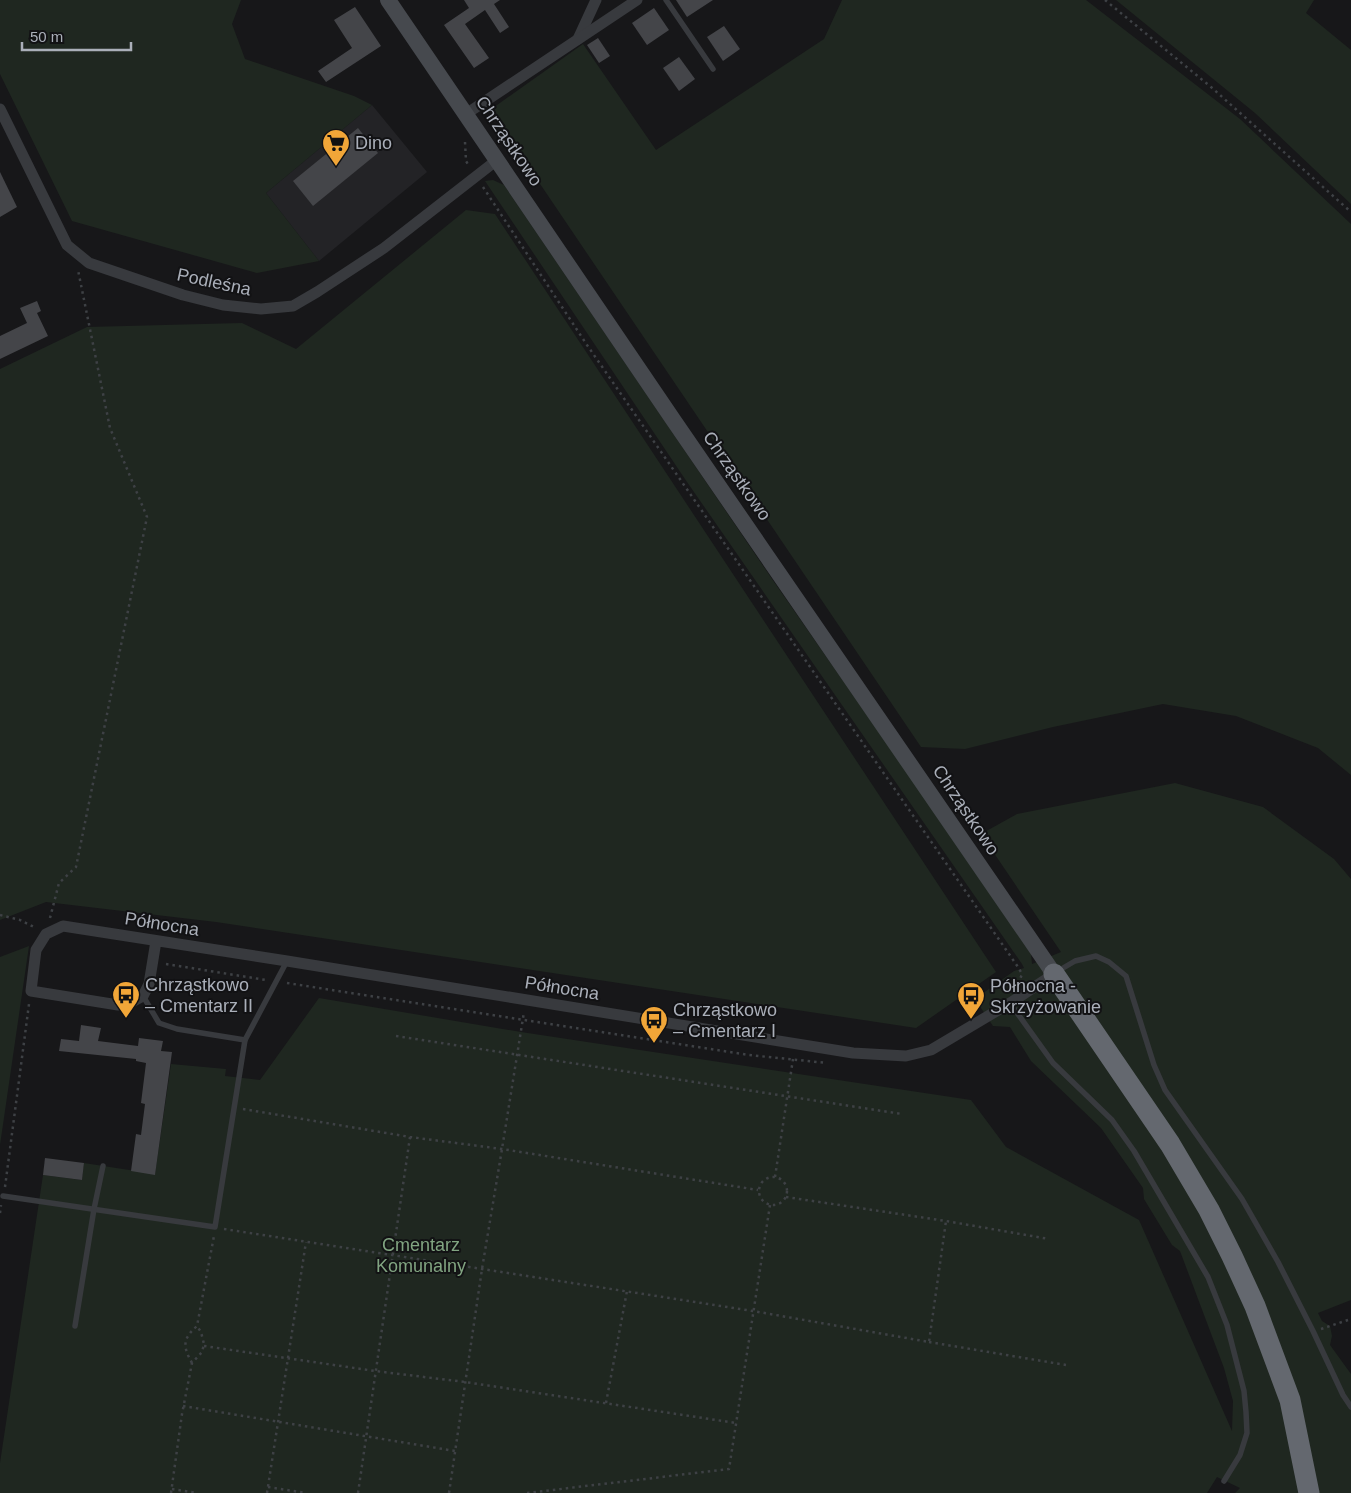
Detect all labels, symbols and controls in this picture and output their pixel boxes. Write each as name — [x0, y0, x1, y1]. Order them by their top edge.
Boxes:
scale bar — [22, 20, 131, 52]
text: 50 m — [30, 28, 63, 45]
street label: Chrząstkowo — [472, 92, 546, 190]
supermarket icon: Dino — [321, 128, 351, 167]
place label: Dino — [355, 133, 392, 153]
street label: Podleśna — [175, 264, 254, 300]
street label: Chrząstkowo — [699, 428, 775, 524]
street label: Chrząstkowo — [929, 761, 1003, 859]
street label: Północna — [123, 908, 202, 940]
street label: Północna — [523, 972, 602, 1004]
place label: Chrząstkowo – Cmentarz II — [145, 975, 253, 1016]
place label: Północna - Skrzyżowanie — [990, 976, 1101, 1017]
bus stop icon: Chrząstkowo – Cmentarz II — [111, 980, 141, 1019]
bus stop icon: Północna - Skrzyżowanie — [956, 981, 986, 1020]
place label: Chrząstkowo – Cmentarz I — [673, 1000, 777, 1041]
bus stop icon: Chrząstkowo – Cmentarz I — [639, 1005, 669, 1044]
park label: Cmentarz Komunalny — [376, 1235, 466, 1276]

